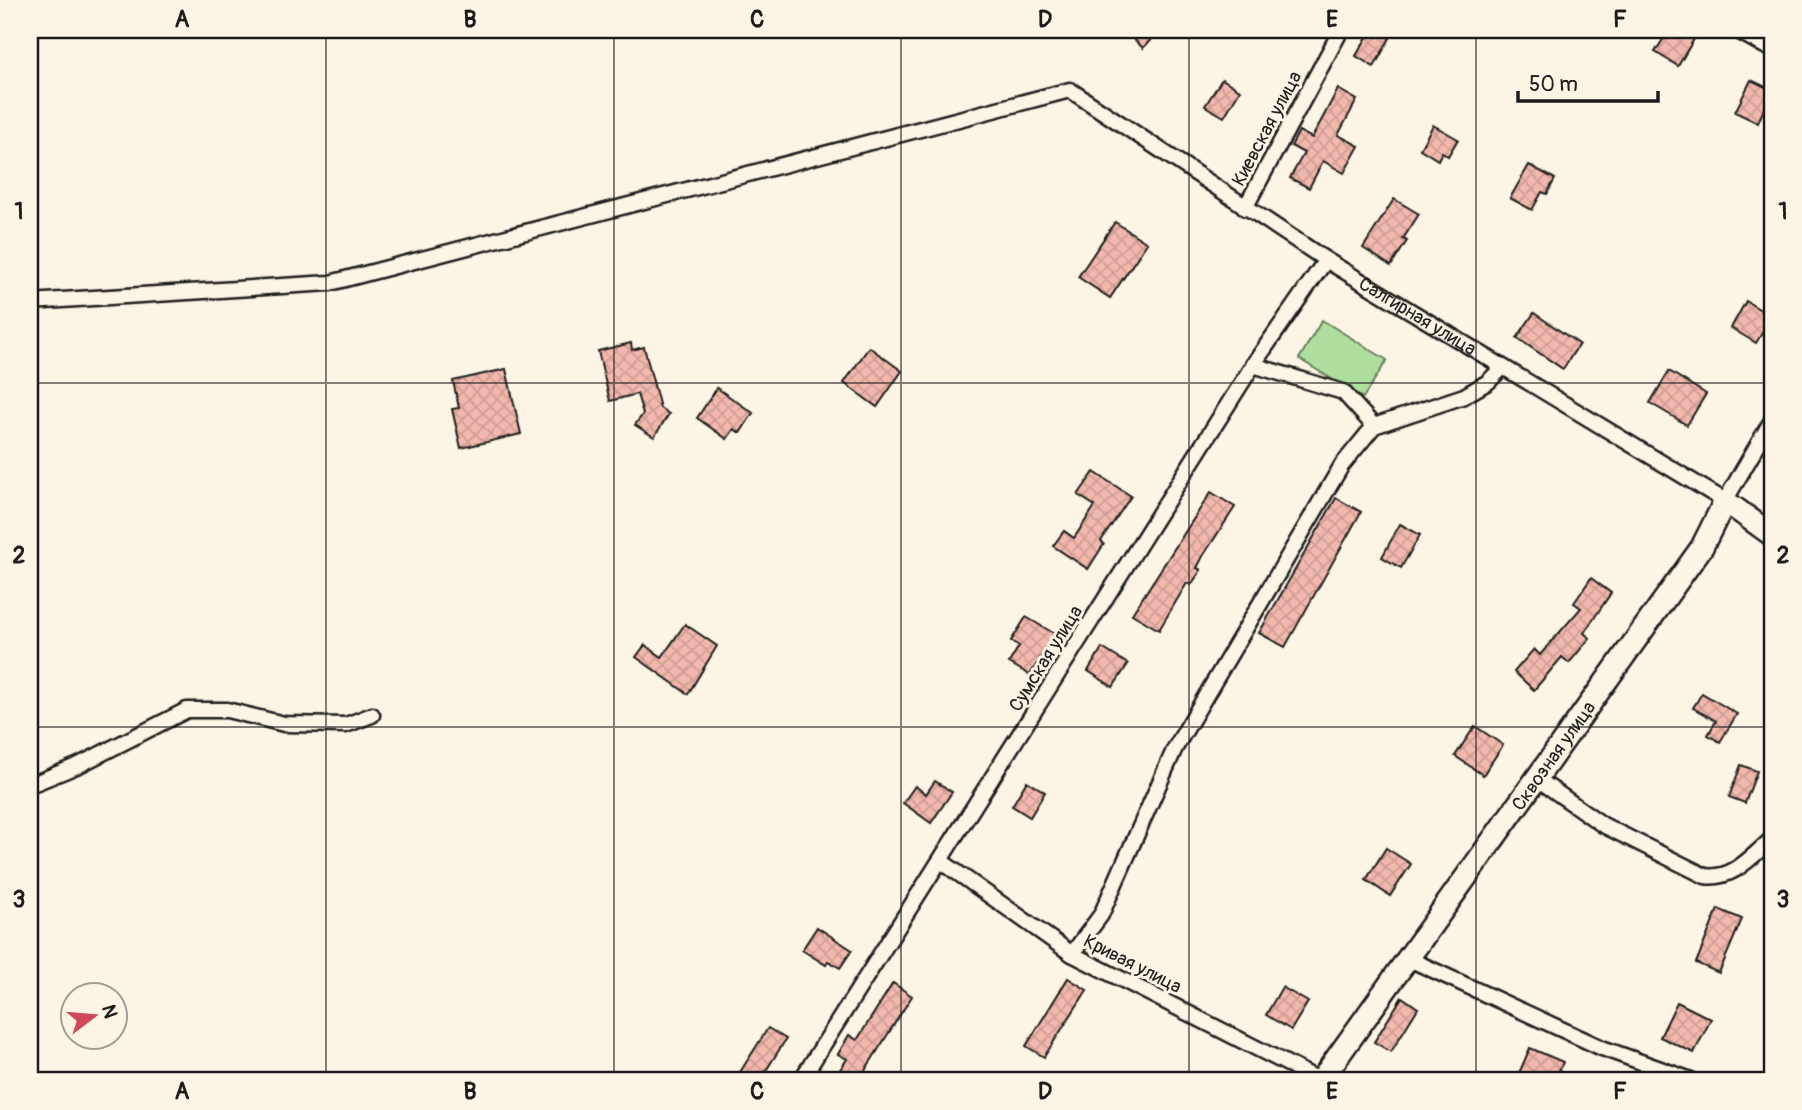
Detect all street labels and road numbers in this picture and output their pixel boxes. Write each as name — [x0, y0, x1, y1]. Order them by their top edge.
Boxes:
street label: Киевская улица — [1227, 67, 1307, 190]
street label: Салгирная улица — [1354, 272, 1481, 361]
street label: Сумская улица — [1004, 601, 1088, 716]
street label: Сквозная улица — [1507, 696, 1601, 815]
street label: Кривая улица — [1079, 929, 1186, 999]

